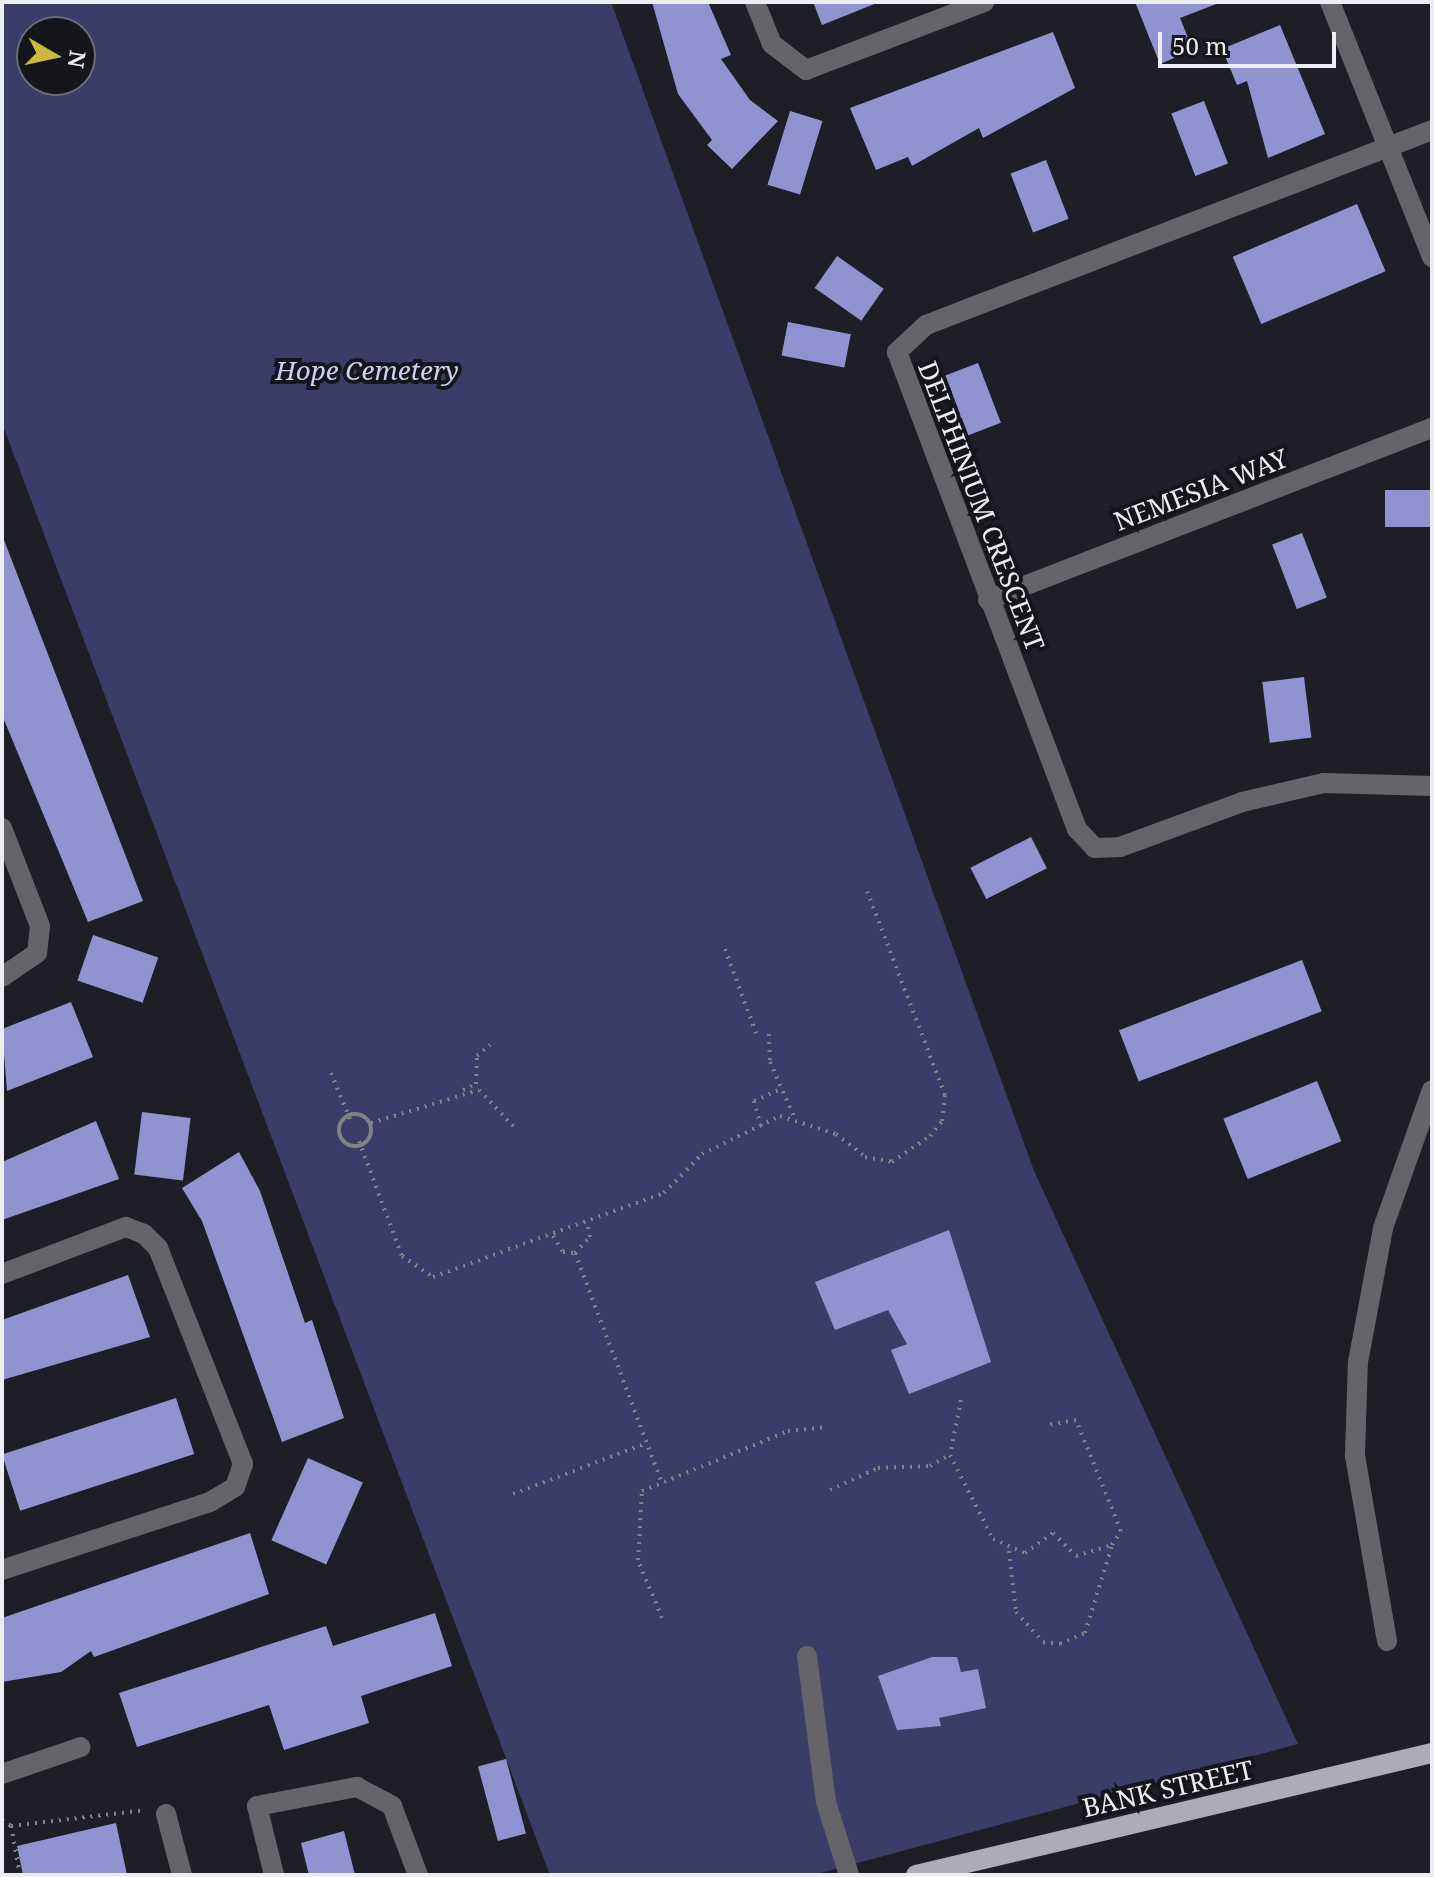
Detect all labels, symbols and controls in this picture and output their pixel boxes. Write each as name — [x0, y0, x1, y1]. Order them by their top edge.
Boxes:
north arrow — [16, 16, 96, 96]
scale bar — [1162, 16, 1340, 66]
text: 50 m — [1172, 29, 1228, 62]
text: N — [62, 49, 94, 70]
park label: Hope Cemetery — [275, 355, 459, 387]
street label: DELPHINIUM CRESCENT — [911, 357, 1051, 655]
street label: NEMESIA WAY — [1110, 443, 1292, 537]
street label: BANK STREET — [1079, 1754, 1257, 1824]

